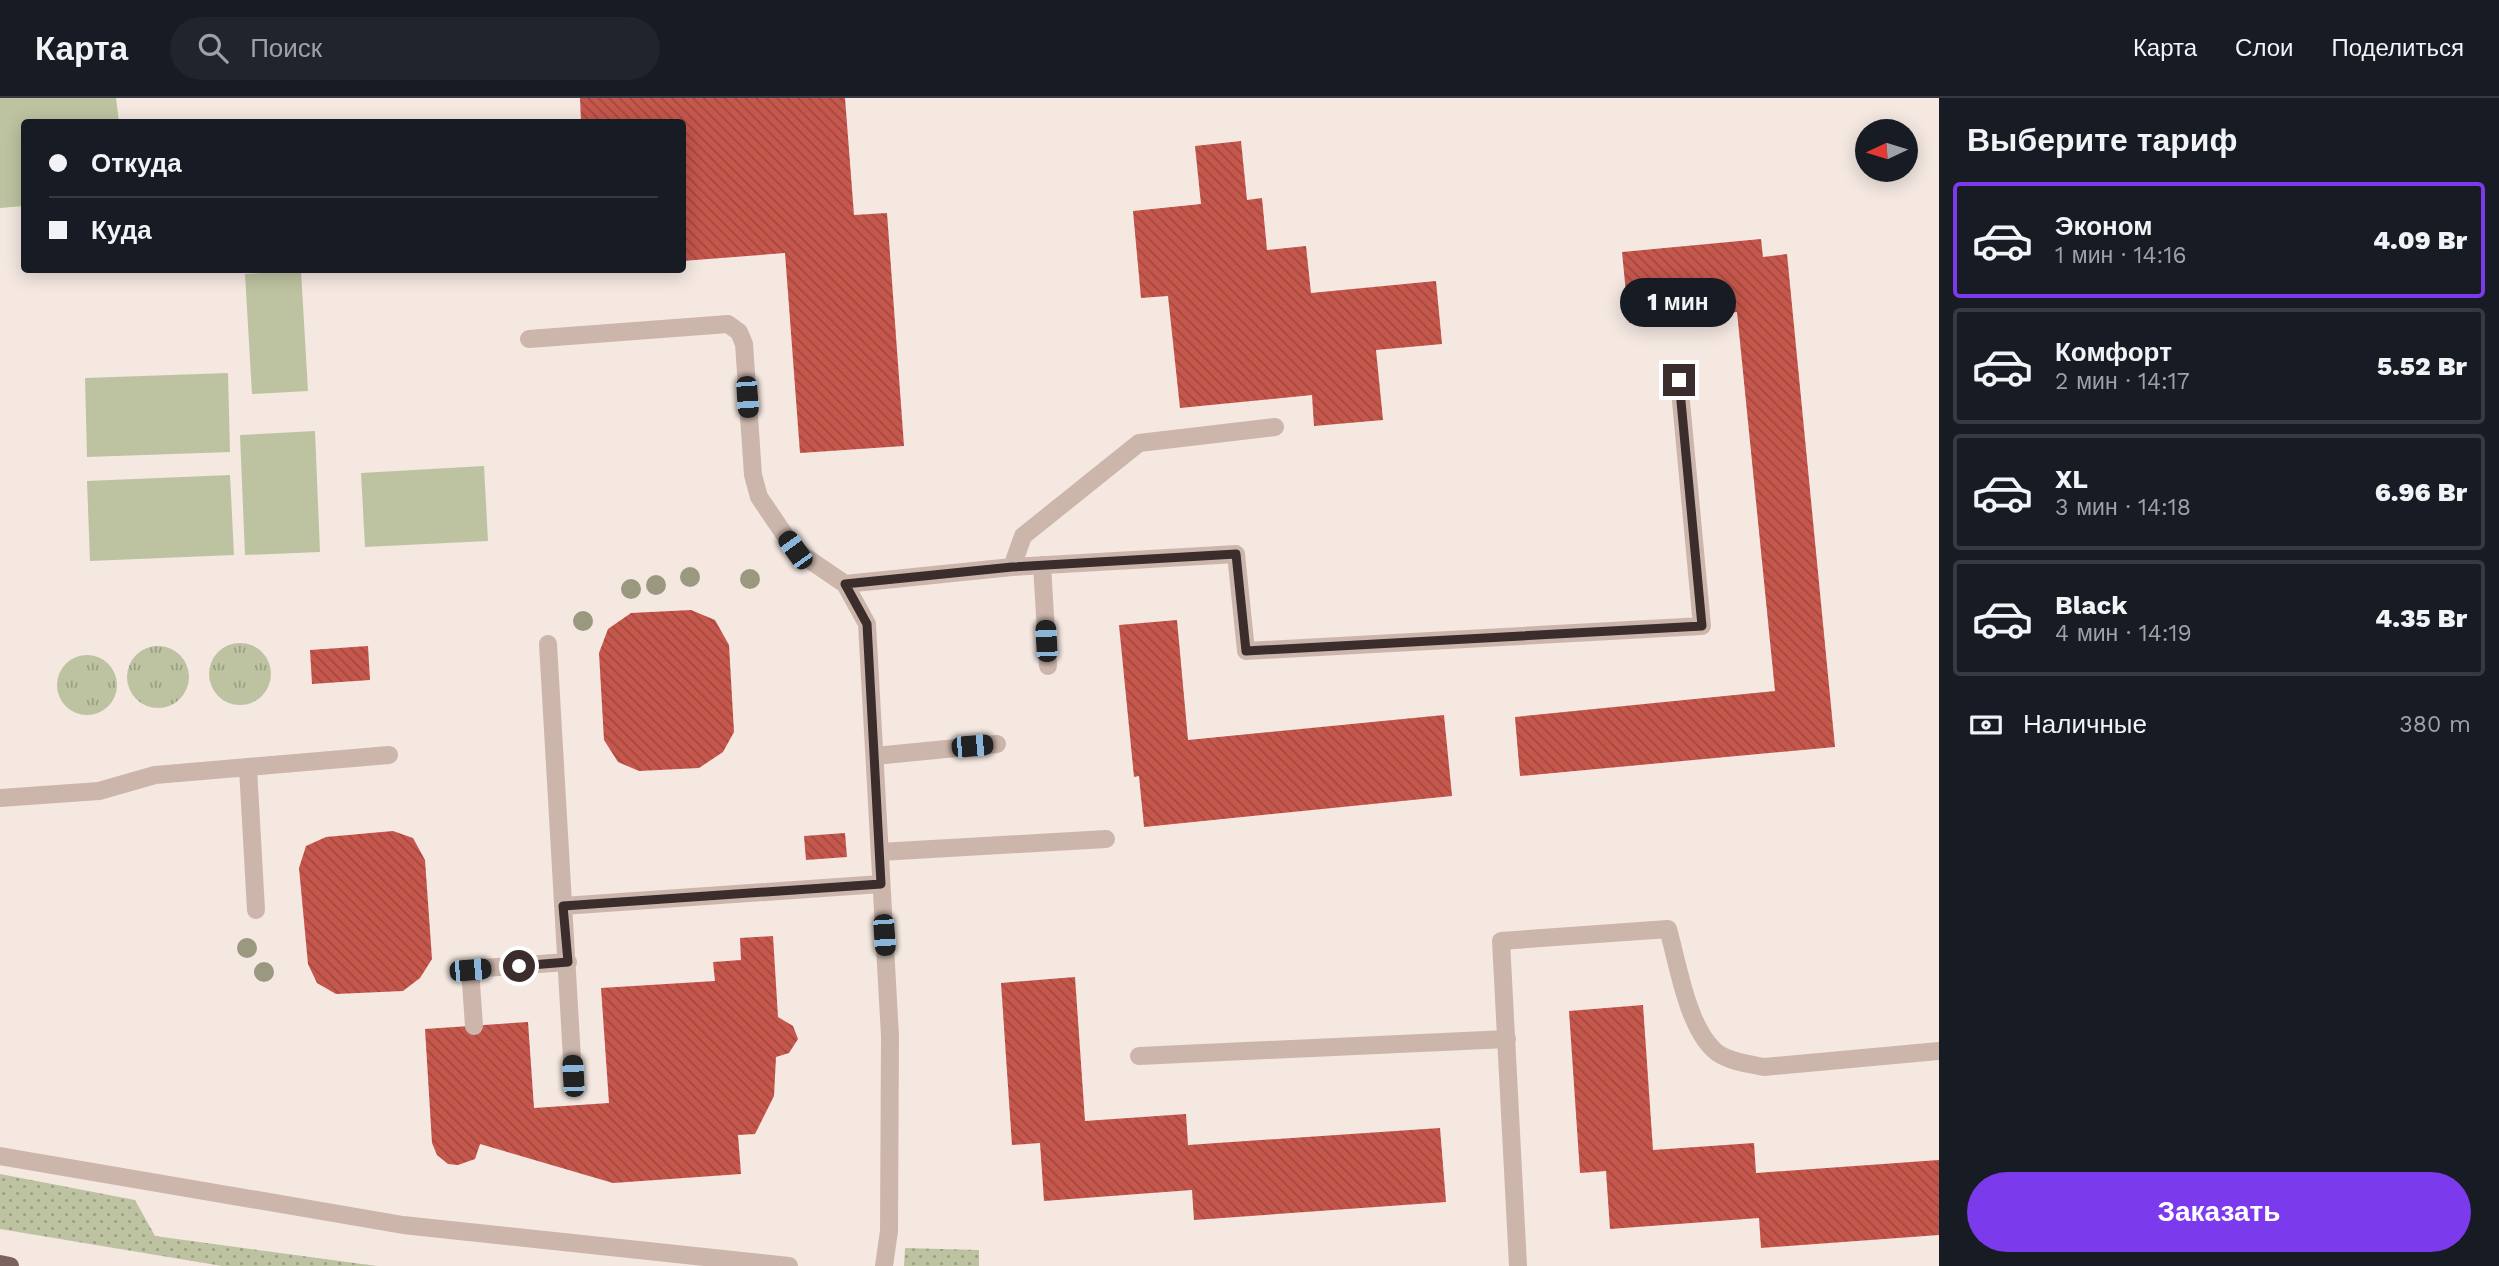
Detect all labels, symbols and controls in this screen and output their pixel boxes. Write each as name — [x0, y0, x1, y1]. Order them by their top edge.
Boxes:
search box — [170, 17, 660, 80]
text: Карта — [35, 29, 128, 68]
icon: search — [194, 29, 232, 67]
text: Поиск — [250, 33, 322, 63]
text: Карта — [2133, 34, 2197, 62]
text: Слои — [2235, 34, 2293, 62]
text: Поделиться — [2331, 34, 2464, 62]
north arrow — [1855, 119, 1918, 182]
map controls — [1855, 119, 1918, 182]
text: Выберите тариф — [1967, 121, 2238, 159]
text: Откуда — [91, 148, 182, 178]
icon: car — [1971, 209, 2034, 272]
text: Эконом — [2055, 211, 2153, 241]
text: Куда — [91, 215, 152, 245]
text: 4.09 Br — [2373, 225, 2467, 255]
text: 1 мин · 14:16 — [2055, 242, 2186, 269]
callout: 1 мин — [1621, 278, 1737, 328]
text: 1 мин — [1647, 289, 1709, 316]
icon: car — [1971, 335, 2034, 398]
text: Комфорт — [2055, 337, 2172, 367]
text: 5.52 Br — [2377, 351, 2467, 381]
route end — [1663, 364, 1695, 396]
text: 2 мин · 14:17 — [2055, 368, 2190, 395]
car — [736, 375, 759, 419]
icon: car — [1971, 461, 2034, 524]
text: XL — [2055, 464, 2088, 494]
text: 6.96 Br — [2375, 477, 2467, 507]
text: 3 мин · 14:18 — [2055, 494, 2191, 521]
car — [775, 527, 816, 573]
icon: car — [1971, 587, 2034, 650]
text: Black — [2055, 590, 2127, 620]
text: 4.35 Br — [2375, 603, 2467, 633]
car — [1035, 619, 1058, 663]
text: 4 мин · 14:19 — [2055, 620, 2192, 647]
icon: cash — [1967, 706, 2005, 744]
text: Наличные — [2023, 709, 2147, 739]
text: 380 m — [2399, 711, 2471, 738]
car — [951, 734, 994, 758]
car — [873, 913, 896, 957]
route start — [503, 950, 535, 982]
car — [449, 958, 492, 982]
car — [562, 1054, 585, 1098]
button: Заказать — [1967, 1172, 2471, 1252]

